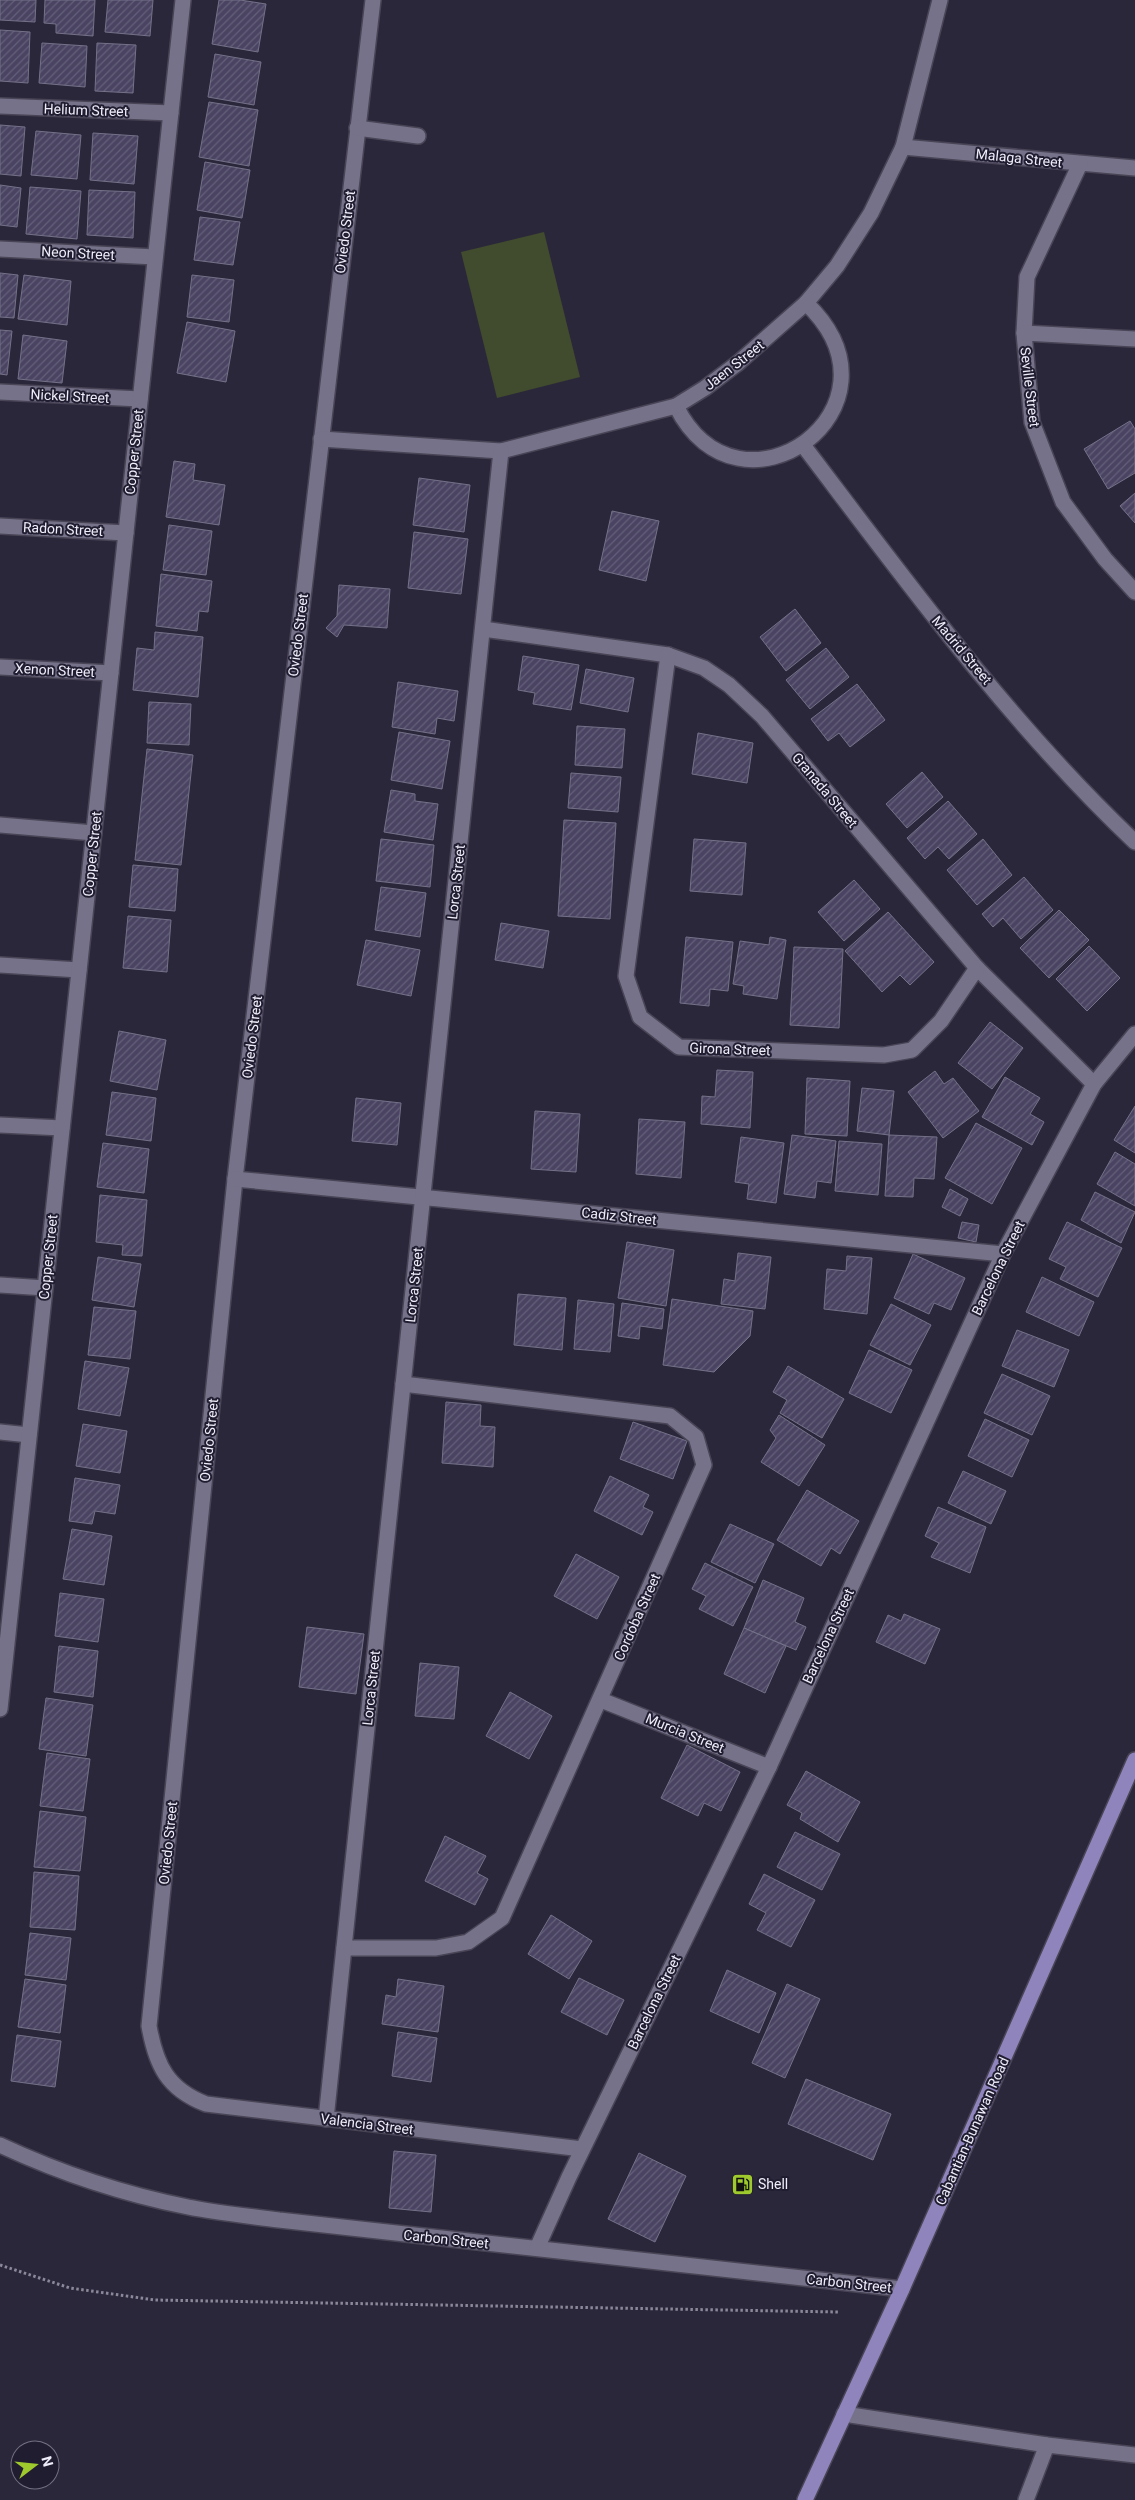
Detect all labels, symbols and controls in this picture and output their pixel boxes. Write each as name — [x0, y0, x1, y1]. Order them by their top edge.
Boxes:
street label: Helium Street — [43, 101, 129, 119]
street label: Malaga Street — [975, 146, 1063, 171]
street label: Oviedo Street — [332, 189, 358, 274]
street label: Neon Street — [41, 243, 116, 263]
street label: Jaen Street — [701, 337, 767, 393]
street label: Seville Street — [1017, 346, 1043, 428]
street label: Nickel Street — [30, 386, 110, 406]
street label: Copper Street — [122, 408, 146, 495]
street label: Radon Street — [23, 519, 104, 539]
street label: Oviedo Street — [285, 592, 311, 677]
street label: Madrid Street — [929, 613, 995, 688]
street label: Xenon Street — [15, 660, 96, 680]
street label: Granada Street — [789, 749, 861, 831]
street label: Copper Street — [80, 810, 104, 897]
street label: Lorca Street — [444, 843, 468, 920]
street label: Oviedo Street — [239, 994, 265, 1079]
street label: Girona Street — [689, 1040, 771, 1058]
street label: Cadiz Street — [581, 1204, 658, 1228]
street label: Copper Street — [36, 1213, 60, 1300]
street label: Barcelona Street — [968, 1218, 1028, 1318]
street label: Lorca Street — [402, 1246, 426, 1323]
street label: Oviedo Street — [197, 1397, 221, 1482]
street label: Cordoba Street — [611, 1571, 663, 1663]
street label: Barcelona Street — [799, 1586, 857, 1686]
street label: Lorca Street — [359, 1649, 383, 1726]
street label: Murcia Street — [643, 1710, 727, 1756]
street label: Oviedo Street — [156, 1800, 180, 1885]
street label: Barcelona Street — [624, 1952, 684, 2052]
street label: Cabantian-Bunawan Road — [932, 2054, 1012, 2208]
street label: Valencia Street — [320, 2110, 415, 2138]
fuel station icon: Shell — [730, 2172, 754, 2196]
place label: Shell — [758, 2176, 788, 2192]
street label: Carbon Street — [403, 2227, 490, 2251]
street label: Carbon Street — [806, 2271, 893, 2295]
north arrow — [10, 2440, 60, 2490]
text: N — [38, 2454, 57, 2468]

